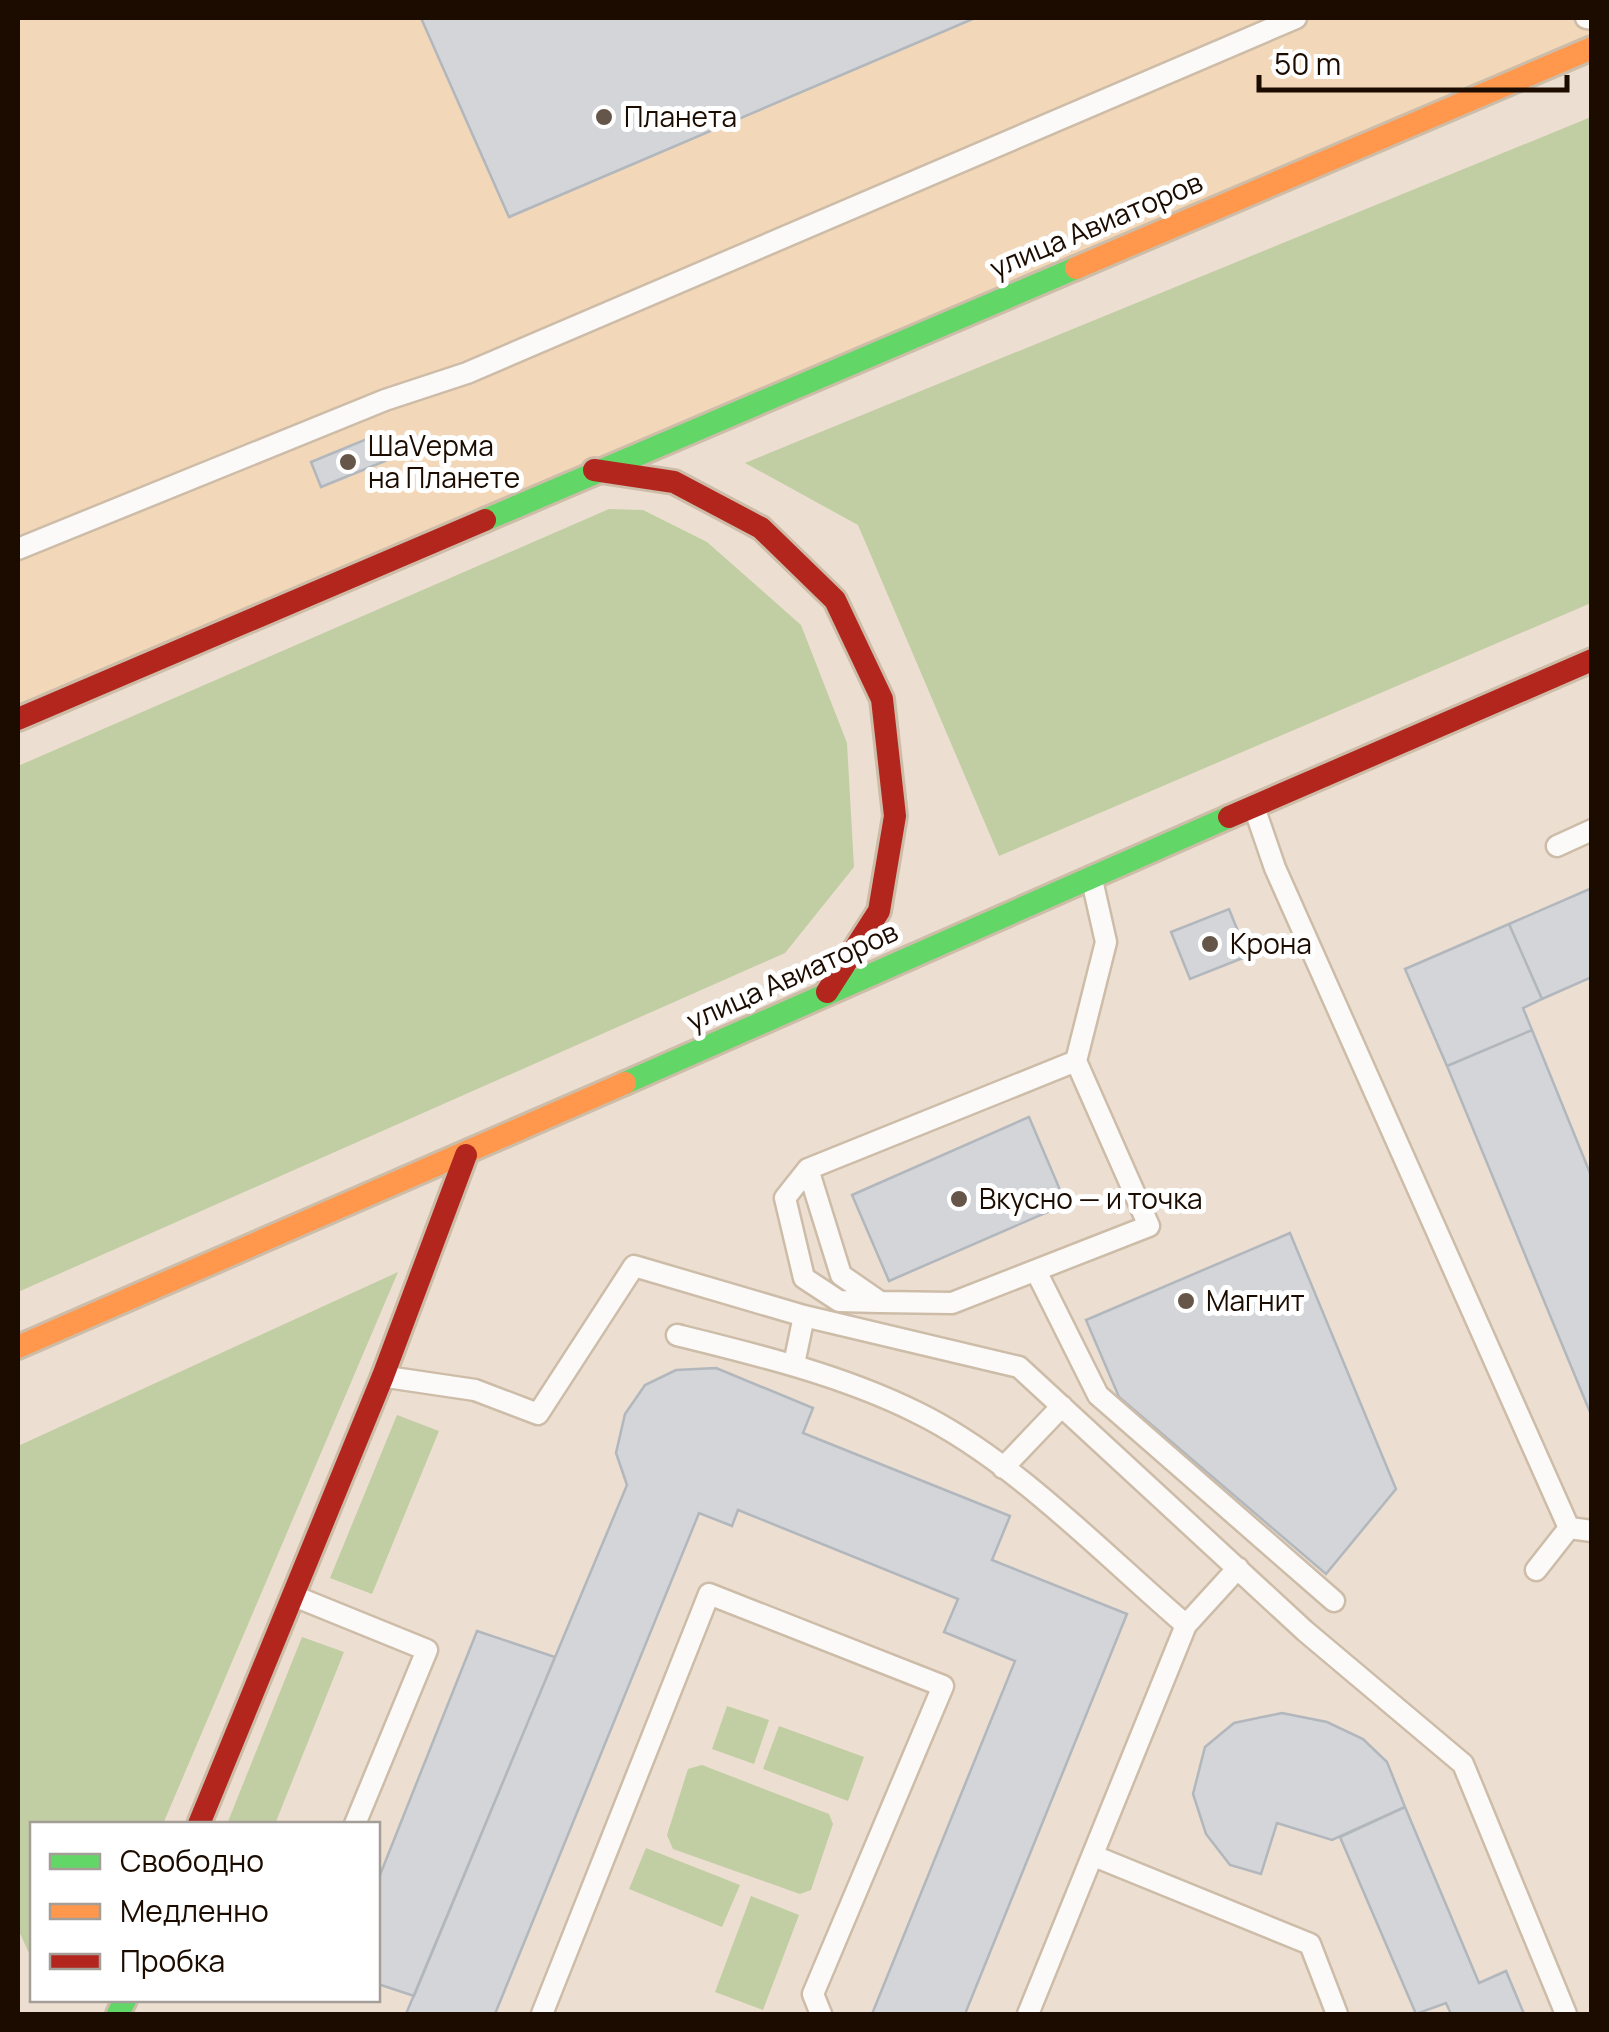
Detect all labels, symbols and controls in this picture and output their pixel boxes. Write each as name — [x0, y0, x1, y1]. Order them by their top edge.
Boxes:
scale bar — [1259, 30, 1566, 92]
text: 50 m — [1274, 43, 1341, 84]
place label: Планета — [624, 97, 737, 135]
marker: Планета — [593, 106, 615, 128]
street label: улица Авиаторов — [983, 162, 1208, 286]
place label: ШаVерма на Планете — [368, 426, 520, 496]
marker: ШаVерма на Планете — [337, 451, 359, 473]
street label: улица Авиаторов — [680, 911, 903, 1039]
place label: Крона — [1230, 924, 1312, 962]
marker: Крона — [1199, 933, 1221, 955]
place label: Вкусно — и точка — [979, 1179, 1203, 1217]
marker: Вкусно — и точка — [948, 1188, 970, 1210]
place label: Магнит — [1206, 1281, 1305, 1319]
marker: Магнит — [1175, 1290, 1197, 1312]
legend — [30, 1822, 380, 2002]
text: Свободно — [120, 1840, 264, 1881]
text: Медленно — [120, 1890, 269, 1931]
text: Пробка — [120, 1940, 225, 1981]

